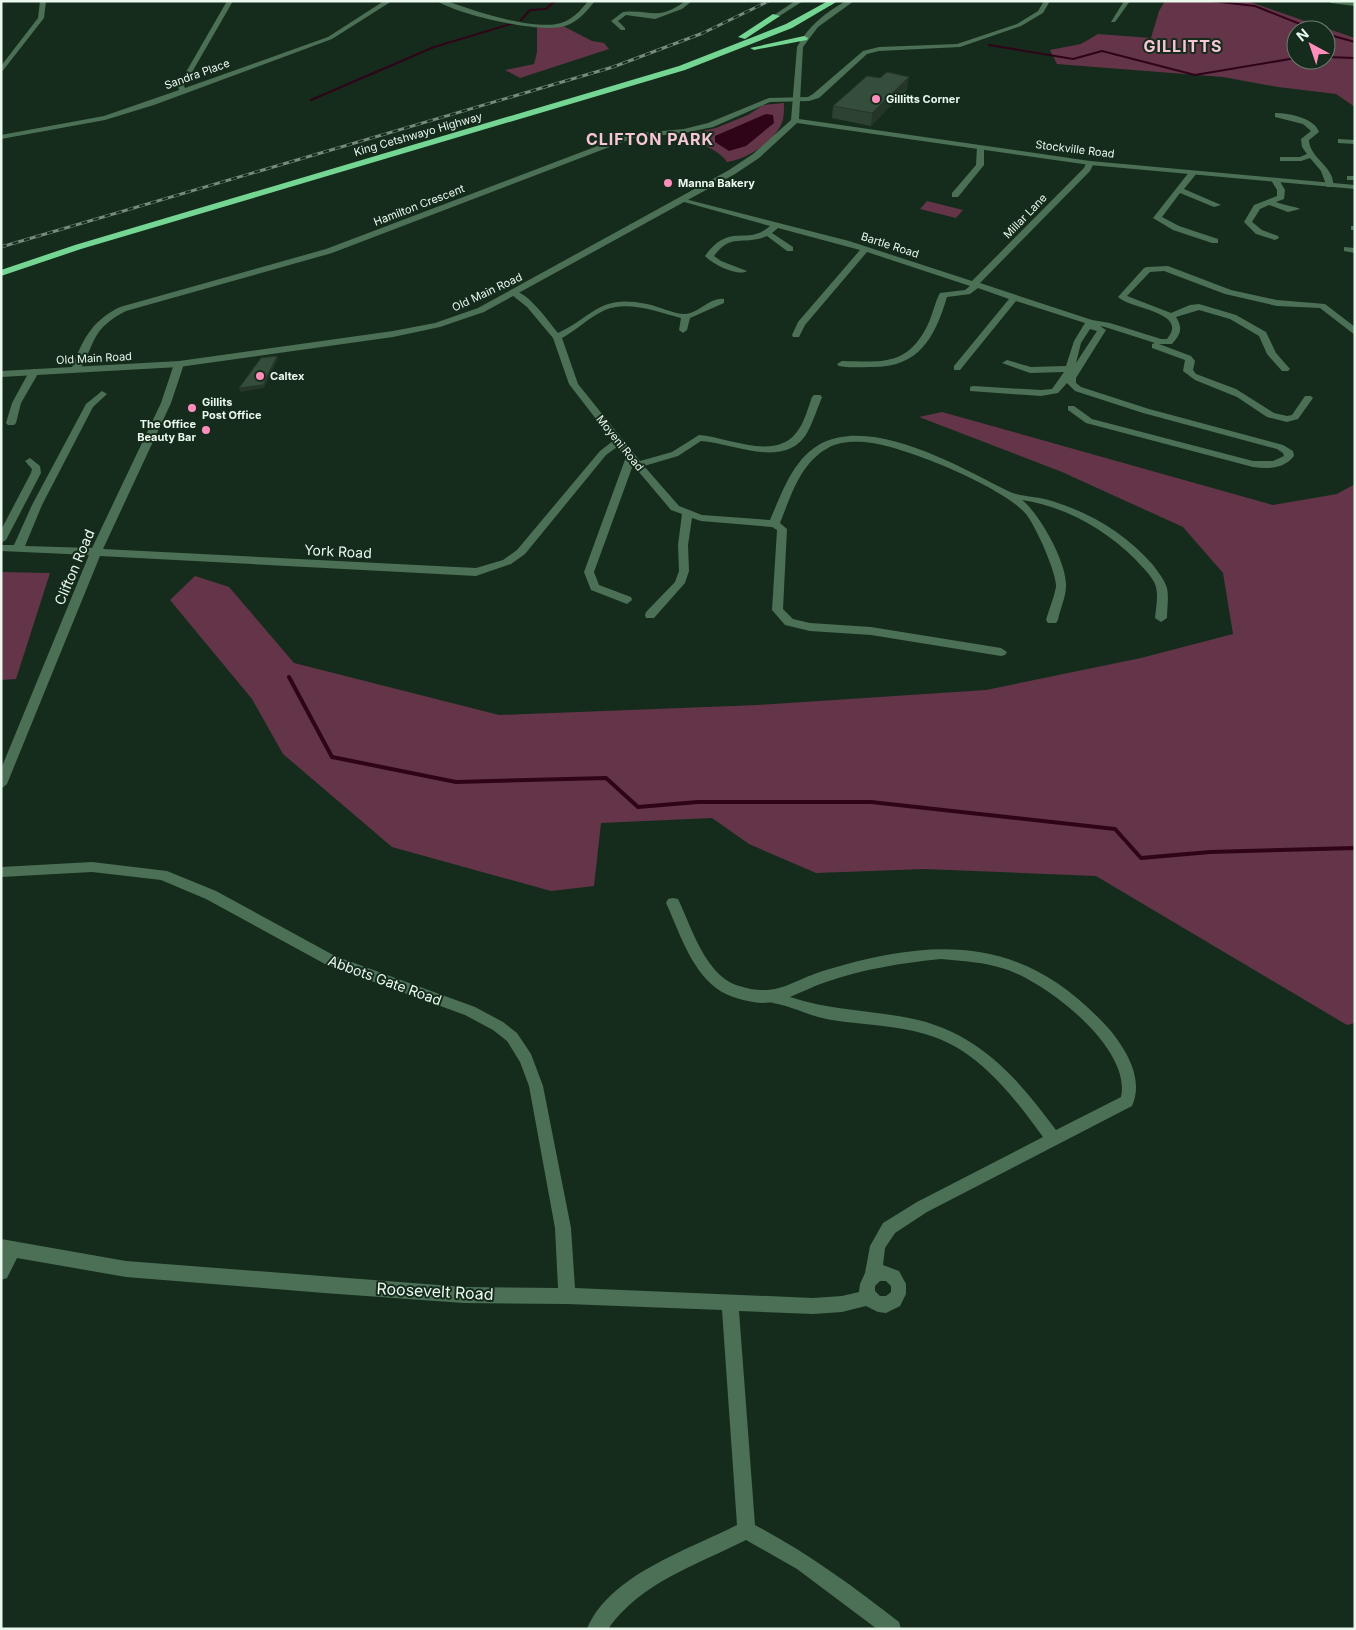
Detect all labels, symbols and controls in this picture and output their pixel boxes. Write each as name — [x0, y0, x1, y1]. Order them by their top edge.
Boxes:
north arrow — [1286, 20, 1336, 70]
text: N — [1293, 25, 1312, 45]
district label: GILLITTS — [1144, 36, 1222, 56]
street label: Sandra Place — [162, 56, 232, 92]
place label: Gillitts Corner — [886, 92, 960, 106]
marker: Gillitts Corner — [870, 93, 882, 105]
street label: King Cetshwayo Highway — [352, 109, 484, 159]
district label: CLIFTON PARK — [586, 129, 714, 149]
street label: Stockville Road — [1035, 137, 1115, 161]
place label: Manna Bakery — [678, 176, 755, 190]
marker: Manna Bakery — [662, 177, 674, 189]
street label: Hamilton Crescent — [372, 181, 467, 229]
street label: Millar Lane — [1000, 191, 1050, 241]
street label: Bartle Road — [859, 229, 921, 261]
street label: Old Main Road — [450, 270, 524, 314]
street label: Old Main Road — [56, 349, 132, 367]
place label: Caltex — [270, 369, 305, 383]
marker: Caltex — [254, 370, 266, 382]
place label: Gillits Post Office — [202, 395, 262, 422]
marker: Gillits Post Office — [186, 402, 198, 414]
street label: Moyeni Road — [593, 412, 647, 474]
place label: The Office Beauty Bar — [137, 417, 197, 444]
marker: The Office Beauty Bar — [200, 424, 212, 436]
street label: Clifton Road — [50, 527, 98, 607]
street label: York Road — [304, 541, 372, 561]
street label: Abbots Gate Road — [326, 952, 444, 1008]
street label: Roosevelt Road — [376, 1278, 494, 1304]

